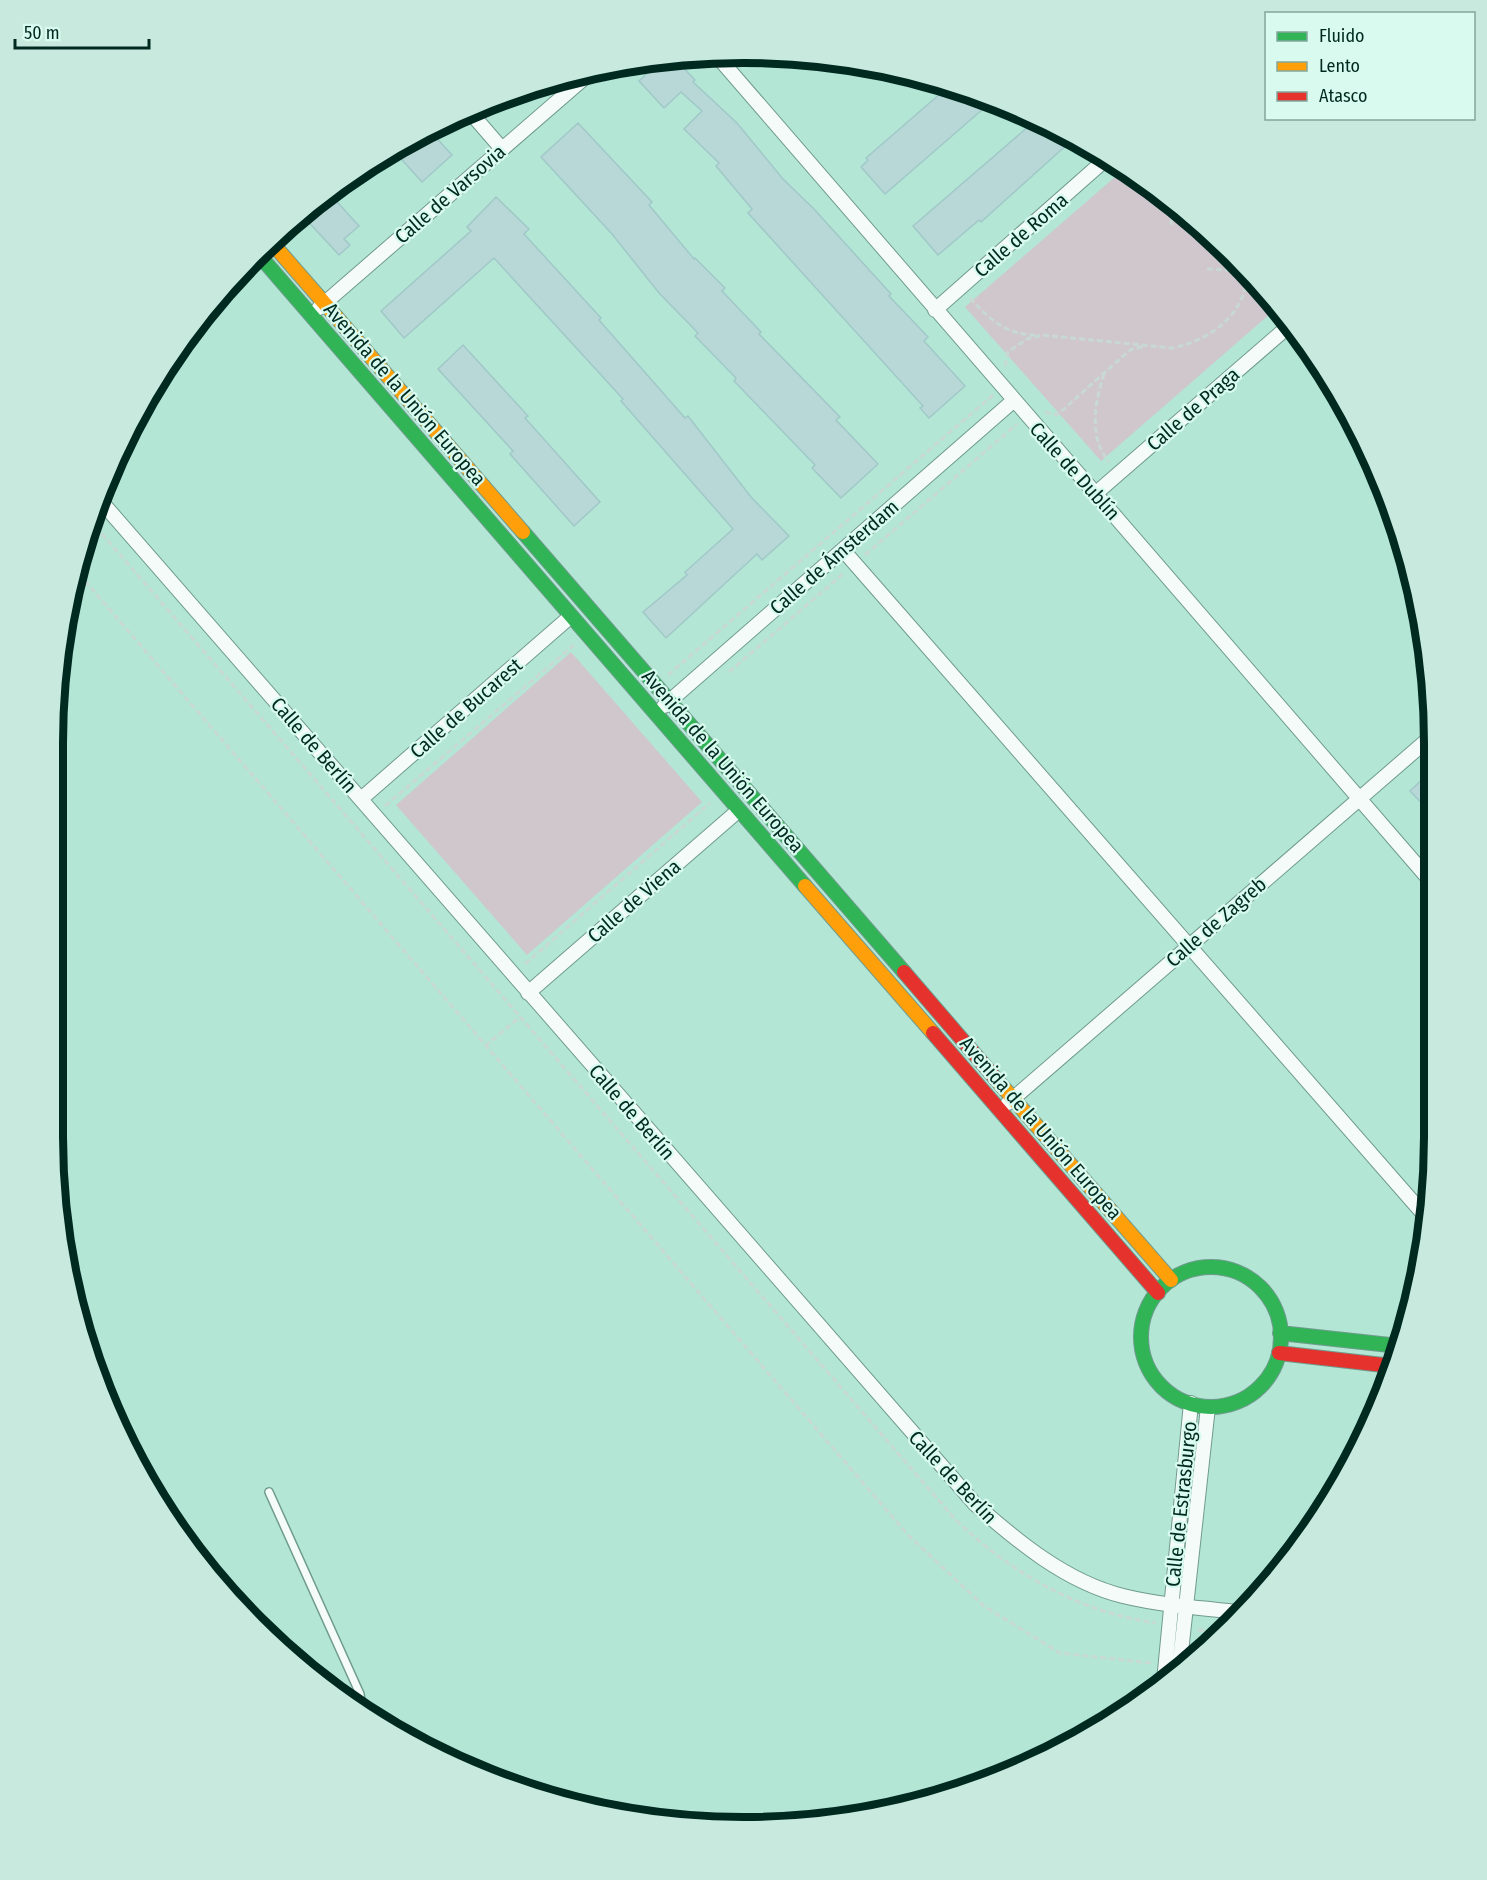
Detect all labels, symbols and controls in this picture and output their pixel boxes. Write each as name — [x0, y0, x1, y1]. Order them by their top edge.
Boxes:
scale bar — [15, 12, 148, 50]
legend — [1265, 12, 1475, 120]
text: 50 m — [24, 22, 60, 44]
text: Fluido — [1319, 25, 1365, 47]
text: Lento — [1319, 55, 1360, 77]
text: Atasco — [1319, 85, 1367, 107]
street label: Calle de Varsovia — [390, 140, 510, 248]
street label: Calle de Roma — [969, 188, 1073, 282]
street label: Avenida de la Unión Europea — [319, 298, 491, 490]
street label: Calle de Praga — [1142, 362, 1244, 456]
street label: Calle de Dublín — [1025, 417, 1125, 525]
street label: Calle de Ámsterdam — [765, 495, 903, 619]
street label: Calle de Bucarest — [405, 652, 527, 763]
street label: Avenida de la Unión Europea — [637, 665, 809, 857]
street label: Calle de Berlín — [266, 692, 362, 798]
street label: Calle de Viena — [583, 854, 685, 948]
street label: Calle de Zagreb — [1161, 872, 1271, 972]
street label: Avenida de la Unión Europea — [955, 1032, 1127, 1224]
street label: Calle de Berlín — [584, 1059, 680, 1165]
street label: Calle de Estrasburgo — [1160, 1420, 1202, 1588]
street label: Calle de Berlín — [904, 1425, 1002, 1529]

